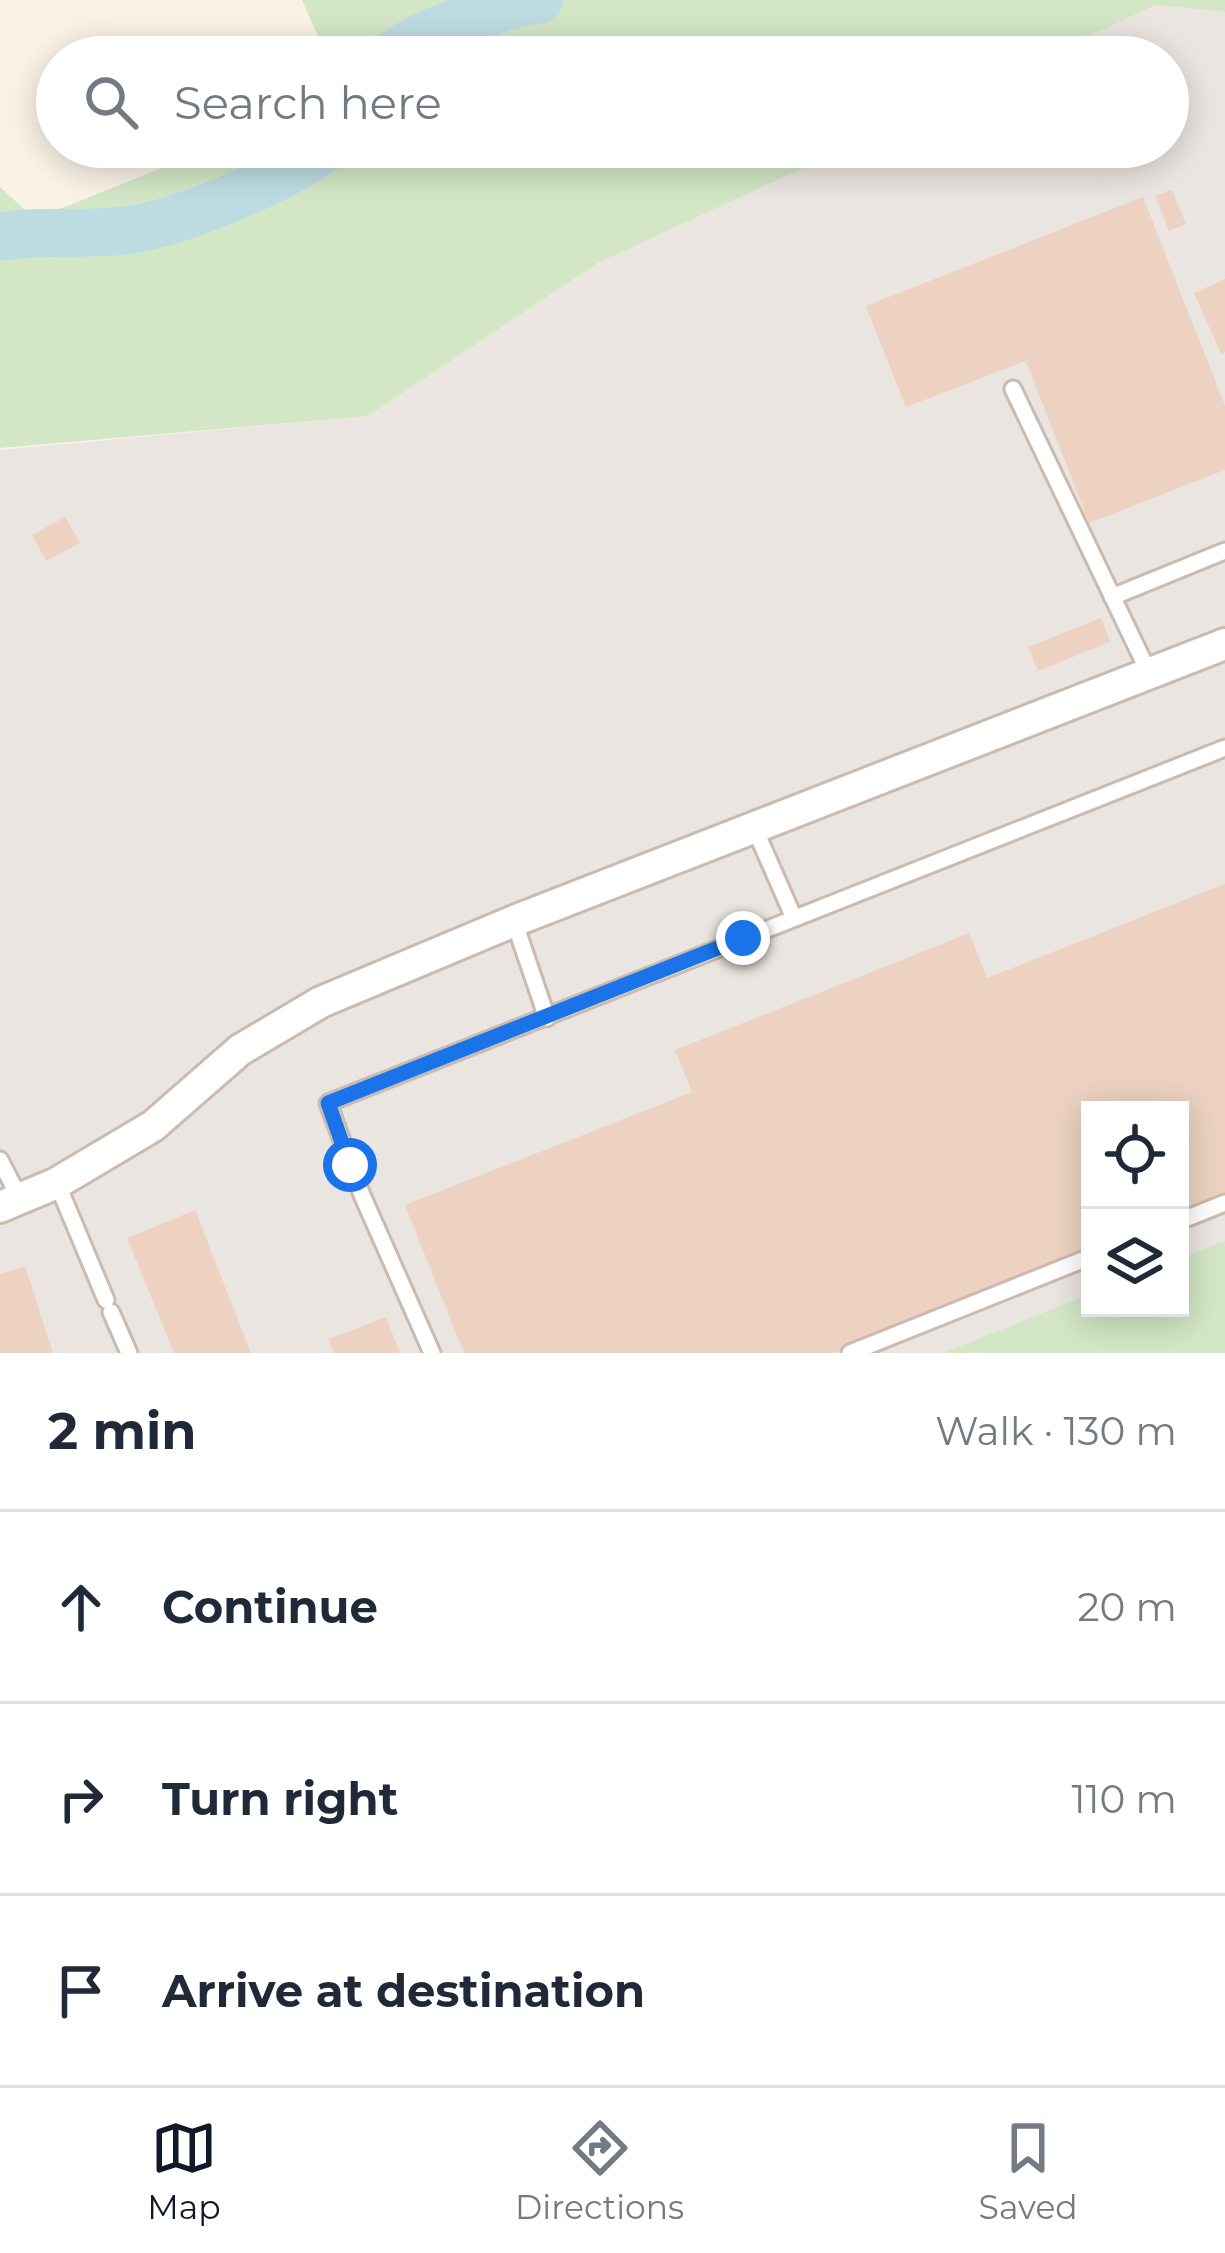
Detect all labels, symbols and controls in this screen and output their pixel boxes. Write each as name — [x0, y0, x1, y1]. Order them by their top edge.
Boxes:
search box — [36, 36, 1189, 168]
icon: search — [78, 69, 144, 135]
text: Search here — [174, 75, 442, 130]
route end — [716, 911, 770, 965]
map controls — [1081, 1101, 1189, 1317]
button: locate — [1081, 1101, 1189, 1209]
route start — [323, 1138, 377, 1192]
button: layers — [1081, 1209, 1189, 1317]
text: 2 min — [48, 1400, 197, 1462]
text: Walk · 130 m — [935, 1407, 1177, 1455]
icon: ahead — [48, 1574, 114, 1640]
text: Continue — [162, 1579, 378, 1634]
text: 20 m — [1078, 1583, 1177, 1631]
icon: right — [48, 1766, 114, 1832]
text: Turn right — [162, 1771, 398, 1826]
text: 110 m — [1071, 1775, 1177, 1823]
icon: arrive — [48, 1958, 114, 2024]
text: Arrive at destination — [162, 1963, 645, 2018]
tab: Map — [147, 2115, 221, 2227]
tab: Directions — [515, 2115, 684, 2227]
tab: Saved — [979, 2115, 1078, 2227]

